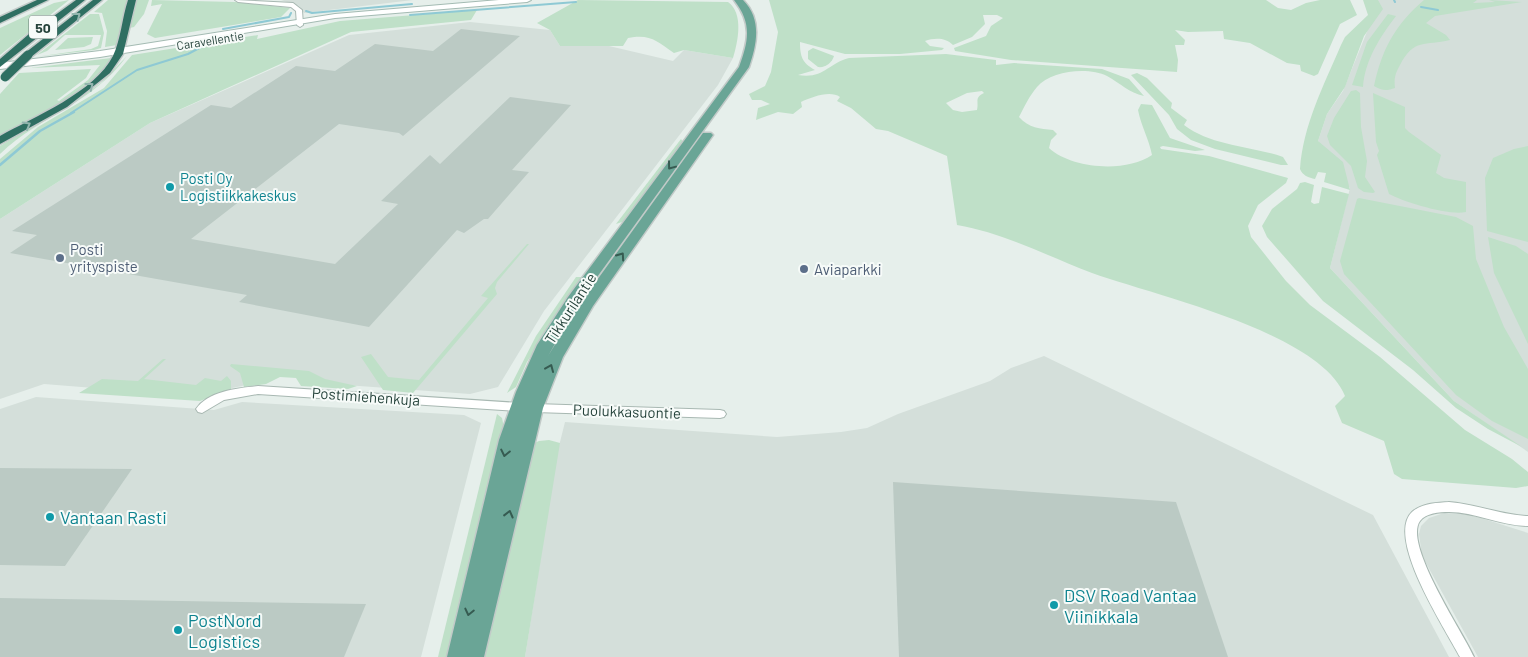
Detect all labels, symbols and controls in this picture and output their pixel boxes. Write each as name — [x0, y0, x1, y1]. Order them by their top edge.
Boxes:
one-way arrow — [71, 14, 80, 22]
road number: 50 — [29, 16, 57, 38]
street label: Caravellentie — [175, 28, 245, 52]
one-way arrow — [84, 83, 93, 91]
one-way arrow — [22, 121, 31, 131]
one-way arrow — [669, 160, 677, 169]
place label: Posti Oy Logistiikkakeskus — [180, 169, 297, 204]
marker: Posti Oy Logistiikkakeskus — [164, 181, 176, 193]
place label: Posti yrityspiste — [70, 240, 138, 275]
marker: Posti yrityspiste — [54, 252, 66, 264]
one-way arrow — [615, 252, 624, 262]
place label: Aviaparkki — [814, 260, 882, 278]
marker: Aviaparkki — [798, 263, 810, 275]
street label: Tikkurilantie — [540, 269, 600, 347]
one-way arrow — [545, 365, 555, 373]
street label: Postimiehenkuja — [311, 383, 421, 409]
street label: Puolukkasuontie — [573, 400, 681, 422]
one-way arrow — [500, 449, 511, 458]
place label: Vantaan Rasti — [60, 506, 167, 528]
one-way arrow — [503, 510, 514, 519]
marker: Vantaan Rasti — [44, 511, 56, 523]
place label: DSV Road Vantaa Viinikkala — [1064, 584, 1197, 627]
marker: DSV Road Vantaa Viinikkala — [1048, 599, 1060, 611]
one-way arrow — [465, 608, 475, 617]
place label: PostNord Logistics — [188, 609, 262, 652]
marker: PostNord Logistics — [172, 624, 184, 636]

